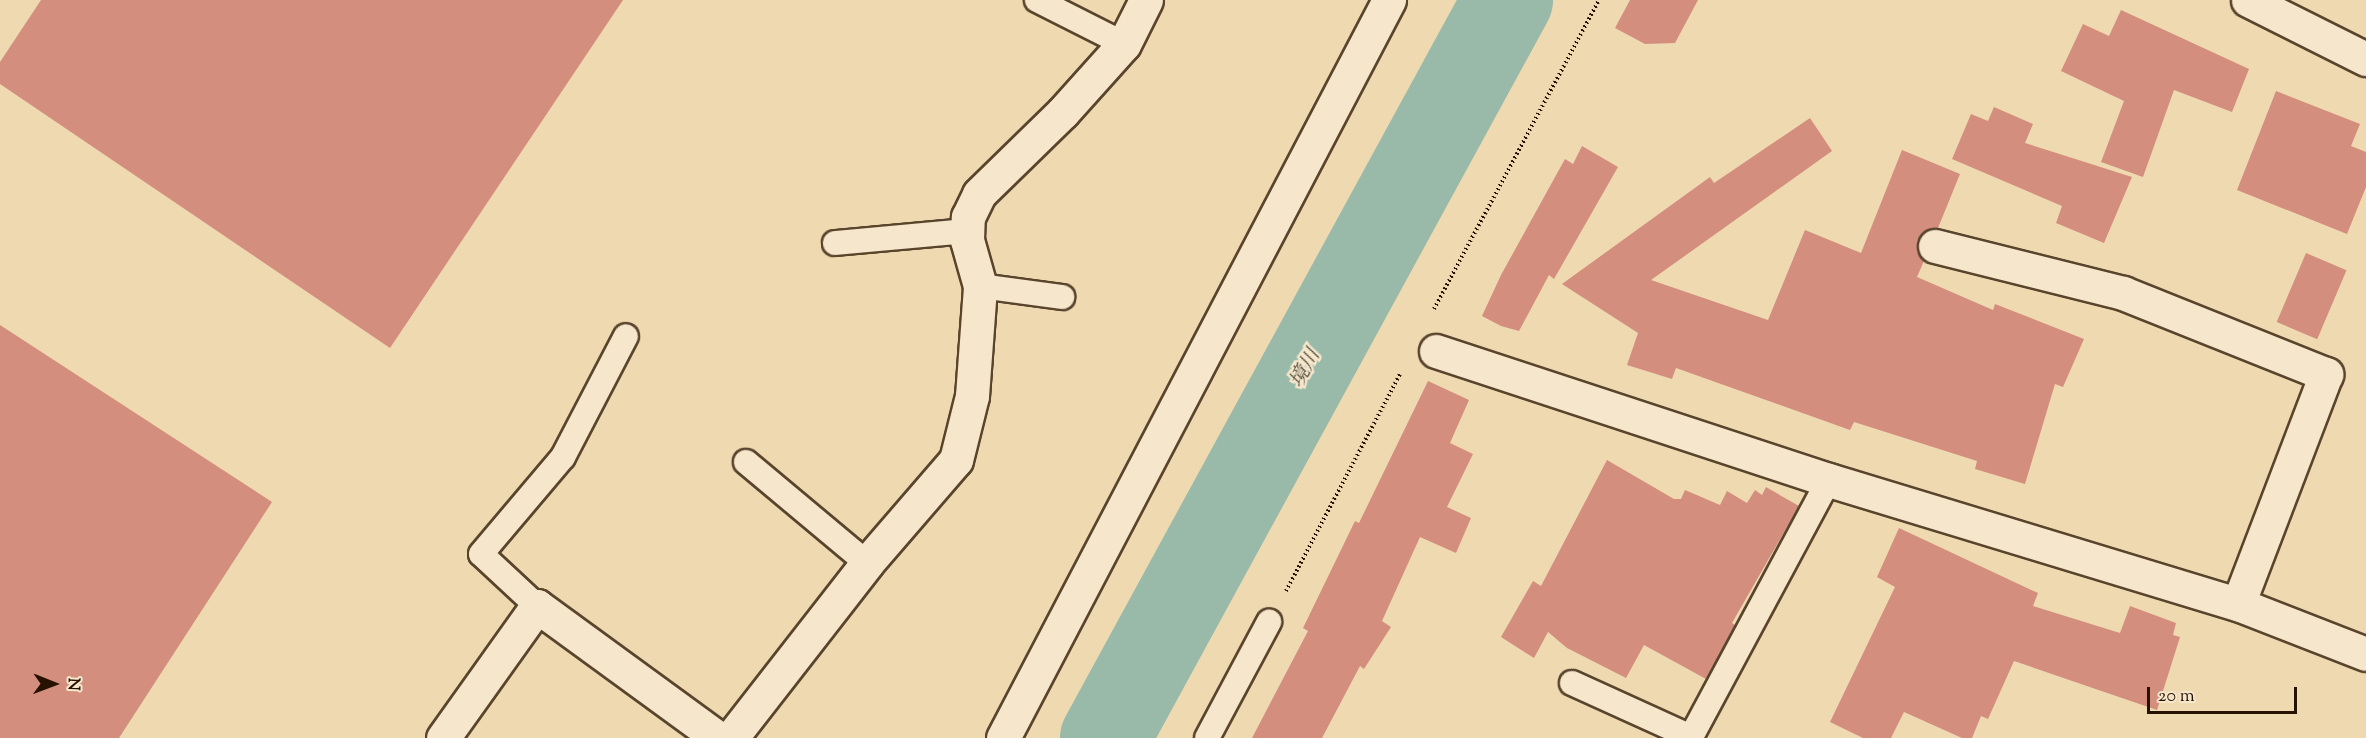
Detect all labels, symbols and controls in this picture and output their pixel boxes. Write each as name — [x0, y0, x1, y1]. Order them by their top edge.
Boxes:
water label: 境川 — [1286, 346, 1326, 392]
north arrow — [24, 654, 84, 714]
scale bar — [2150, 675, 2300, 713]
text: N — [61, 678, 84, 691]
text: 20 m — [2158, 684, 2195, 710]

